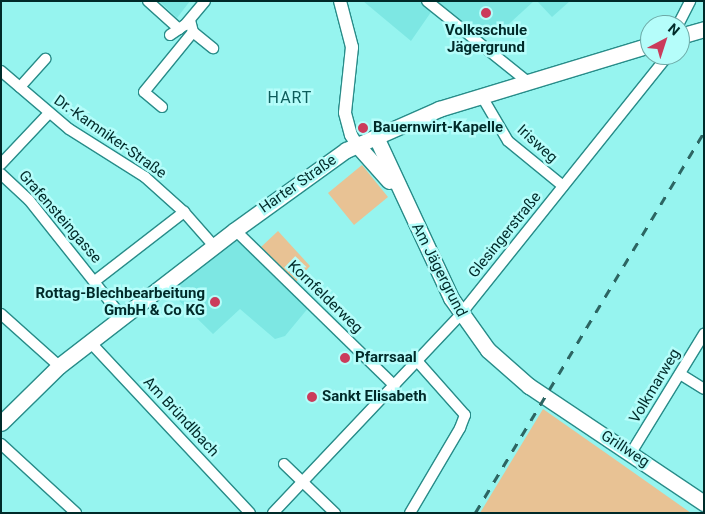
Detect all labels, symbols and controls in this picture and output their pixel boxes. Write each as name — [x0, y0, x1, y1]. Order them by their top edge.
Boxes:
marker: Volksschule Jägergrund — [480, 7, 492, 19]
north arrow — [640, 15, 690, 65]
text: N — [665, 20, 683, 39]
place label: Volksschule Jägergrund — [445, 21, 527, 56]
district label: HART — [267, 88, 313, 108]
street label: Dr.-Kamniker-Straße — [50, 91, 170, 183]
place label: Bauernwirt-Kapelle — [373, 119, 503, 137]
street label: Irisweg — [513, 121, 561, 167]
marker: Bauernwirt-Kapelle — [357, 122, 369, 134]
street label: Harter Straße — [256, 151, 340, 217]
street label: Grafensteingasse — [15, 167, 105, 267]
street label: Glesingerstraße — [465, 188, 545, 282]
street label: Am Jägergrund — [408, 220, 470, 320]
street label: Kornfelderweg — [284, 257, 366, 337]
place label: Rottag-Blechbearbeitung GmbH & Co KG — [35, 284, 205, 319]
marker: Rottag-Blechbearbeitung GmbH & Co KG — [209, 296, 221, 308]
street label: Volkmarweg — [626, 346, 684, 426]
place label: Pfarrsaal — [355, 349, 417, 367]
marker: Pfarrsaal — [339, 352, 351, 364]
street label: Am Bründlbach — [139, 373, 223, 461]
place label: Sankt Elisabeth — [322, 388, 427, 406]
marker: Sankt Elisabeth — [306, 391, 318, 403]
street label: Grillweg — [597, 427, 653, 471]

